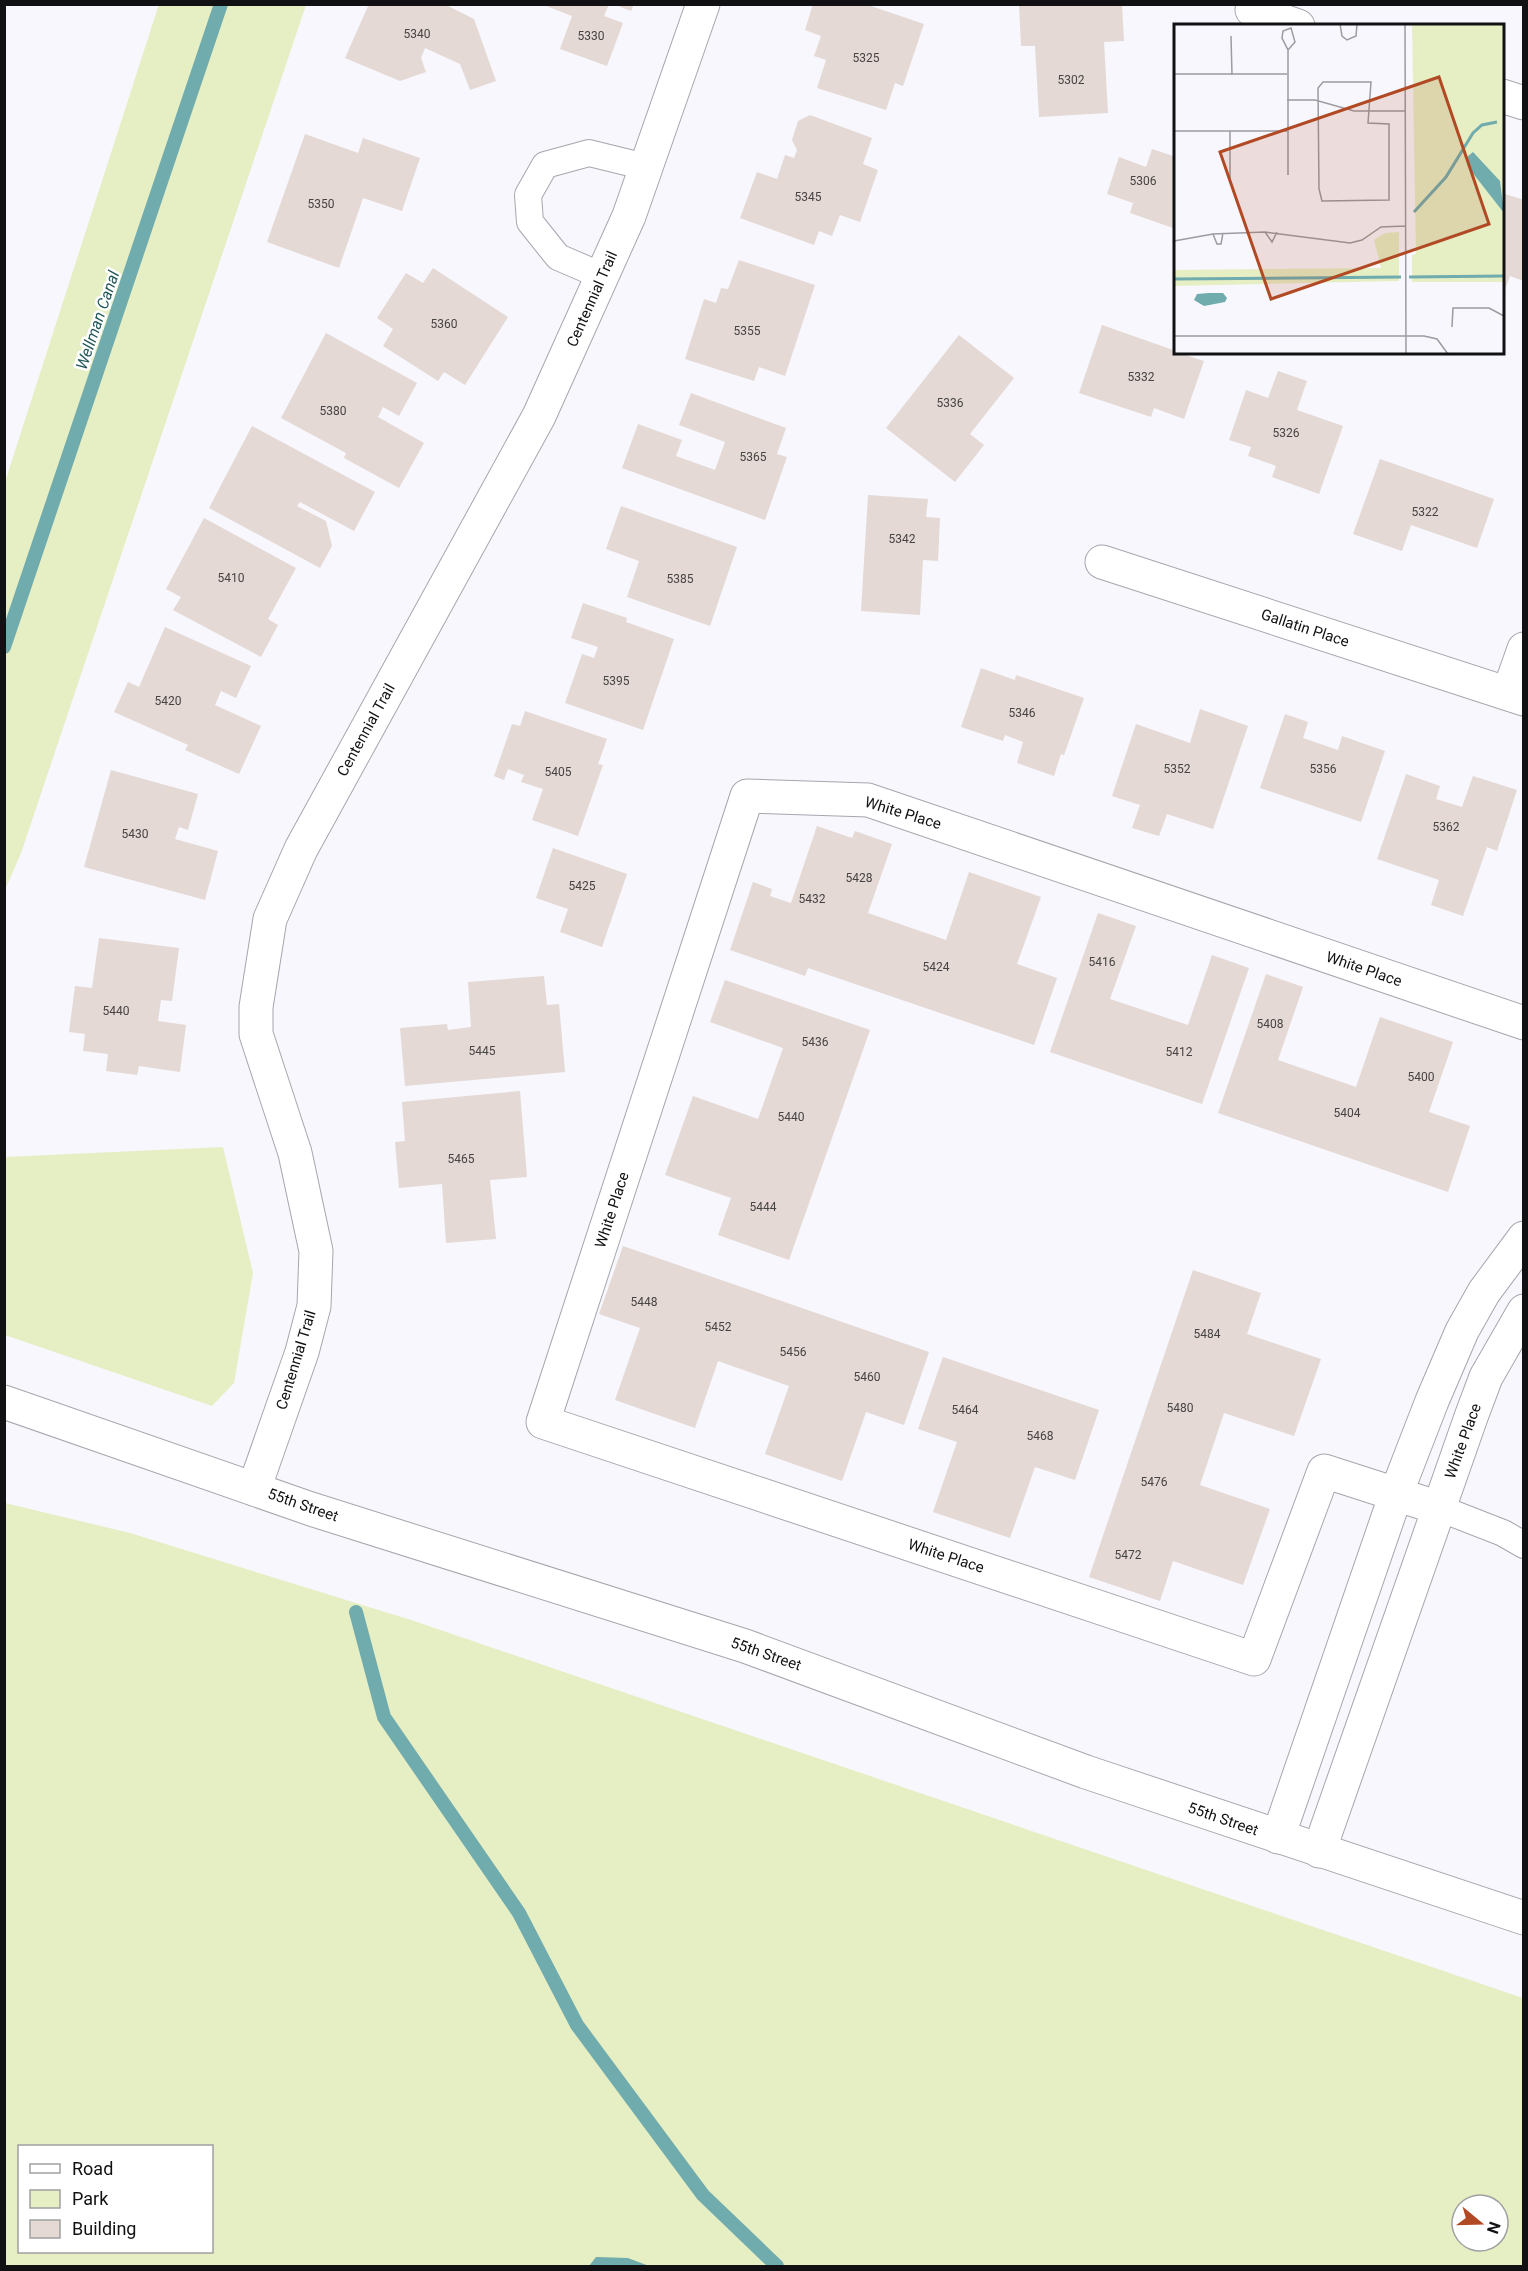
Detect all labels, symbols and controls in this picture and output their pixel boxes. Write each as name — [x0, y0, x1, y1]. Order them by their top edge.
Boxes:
inset map — [1174, 24, 1504, 354]
house number: 5340 — [404, 27, 431, 41]
house number: 5330 — [578, 29, 605, 43]
house number: 5325 — [853, 51, 880, 65]
house number: 5302 — [1058, 73, 1085, 87]
house number: 5306 — [1130, 174, 1157, 188]
house number: 5345 — [795, 190, 822, 204]
house number: 5350 — [308, 197, 335, 211]
street label: Centennial Trail — [563, 248, 621, 350]
water label: Wellman Canal — [72, 268, 123, 372]
house number: 5360 — [431, 317, 458, 331]
house number: 5355 — [734, 324, 761, 338]
house number: 5332 — [1128, 370, 1155, 384]
house number: 5336 — [937, 396, 964, 410]
house number: 5380 — [320, 404, 347, 418]
house number: 5326 — [1273, 426, 1300, 440]
house number: 5365 — [740, 450, 767, 464]
house number: 5322 — [1412, 505, 1439, 519]
house number: 5342 — [889, 532, 916, 546]
house number: 5410 — [218, 571, 245, 585]
house number: 5385 — [667, 572, 694, 586]
street label: Gallatin Place — [1259, 605, 1351, 651]
house number: 5395 — [603, 674, 630, 688]
street label: Centennial Trail — [333, 681, 399, 779]
house number: 5420 — [155, 694, 182, 708]
house number: 5346 — [1009, 706, 1036, 720]
house number: 5352 — [1164, 762, 1191, 776]
house number: 5356 — [1310, 762, 1337, 776]
house number: 5405 — [545, 765, 572, 779]
street label: White Place — [863, 793, 943, 833]
house number: 5362 — [1433, 820, 1460, 834]
house number: 5430 — [122, 827, 149, 841]
house number: 5428 — [846, 871, 873, 885]
house number: 5425 — [569, 879, 596, 893]
house number: 5432 — [799, 892, 826, 906]
street label: White Place — [1324, 948, 1404, 990]
house number: 5416 — [1089, 955, 1116, 969]
house number: 5424 — [923, 960, 950, 974]
house number: 5440 — [103, 1004, 130, 1018]
house number: 5408 — [1257, 1017, 1284, 1031]
house number: 5436 — [802, 1035, 829, 1049]
house number: 5445 — [469, 1044, 496, 1058]
house number: 5412 — [1166, 1045, 1193, 1059]
house number: 5400 — [1408, 1070, 1435, 1084]
house number: 5404 — [1334, 1106, 1361, 1120]
house number: 5440 — [778, 1110, 805, 1124]
house number: 5465 — [448, 1152, 475, 1166]
street label: White Place — [591, 1170, 633, 1250]
house number: 5444 — [750, 1200, 777, 1214]
house number: 5448 — [631, 1295, 658, 1309]
street label: Centennial Trail — [272, 1308, 320, 1412]
house number: 5452 — [705, 1320, 732, 1334]
house number: 5484 — [1194, 1327, 1221, 1341]
house number: 5456 — [780, 1345, 807, 1359]
house number: 5460 — [854, 1370, 881, 1384]
house number: 5480 — [1167, 1401, 1194, 1415]
street label: White Place — [1441, 1401, 1485, 1481]
house number: 5464 — [952, 1403, 979, 1417]
house number: 5468 — [1027, 1429, 1054, 1443]
house number: 5476 — [1141, 1475, 1168, 1489]
street label: 55th Street — [265, 1485, 341, 1525]
street label: White Place — [906, 1535, 986, 1577]
house number: 5472 — [1115, 1548, 1142, 1562]
street label: 55th Street — [728, 1634, 804, 1674]
street label: 55th Street — [1185, 1799, 1261, 1839]
legend — [18, 2145, 213, 2253]
text: Road — [72, 2158, 113, 2179]
text: Park — [72, 2188, 109, 2209]
north arrow — [1450, 2193, 1510, 2253]
text: Building — [72, 2218, 136, 2239]
text: N — [1483, 2219, 1505, 2236]

